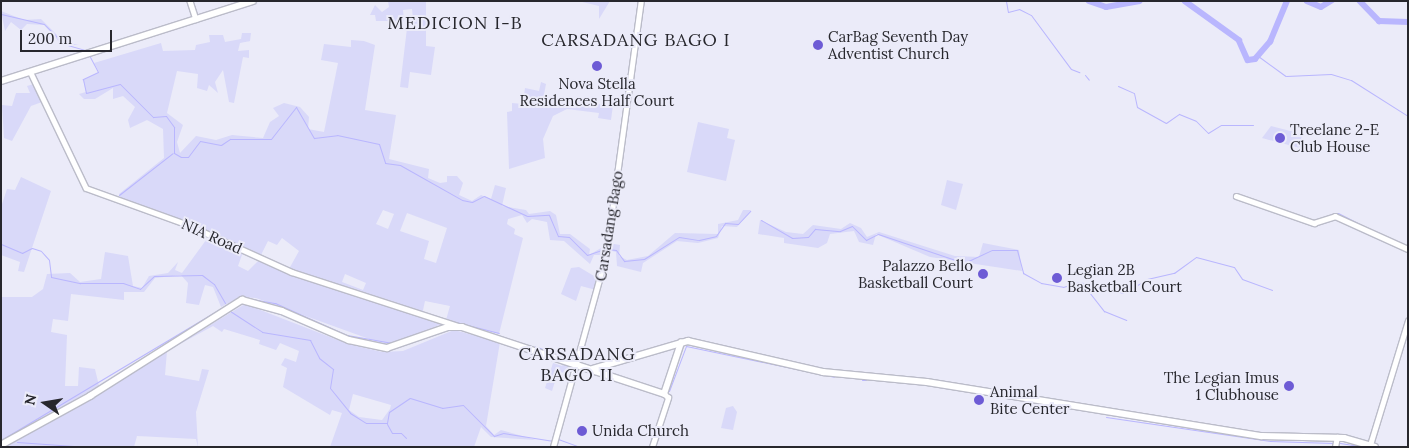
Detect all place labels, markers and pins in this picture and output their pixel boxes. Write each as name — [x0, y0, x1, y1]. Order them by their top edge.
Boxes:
place label: CarBag Seventh Day Adventist Church — [828, 27, 968, 62]
marker: CarBag Seventh Day Adventist Church — [812, 39, 824, 51]
marker: Nova Stella Residences Half Court — [591, 60, 603, 72]
place label: Nova Stella Residences Half Court — [520, 74, 674, 109]
place label: Treelane 2-E Club House — [1290, 120, 1379, 155]
marker: Treelane 2-E Club House — [1274, 132, 1286, 144]
place label: Palazzo Bello Basketball Court — [858, 256, 973, 291]
place label: Legian 2B Basketball Court — [1067, 260, 1182, 295]
marker: Palazzo Bello Basketball Court — [977, 268, 989, 280]
marker: Legian 2B Basketball Court — [1051, 272, 1063, 284]
place label: The Legian Imus 1 Clubhouse — [1164, 368, 1279, 403]
marker: The Legian Imus 1 Clubhouse — [1283, 380, 1295, 392]
place label: Animal Bite Center — [990, 382, 1070, 417]
marker: Animal Bite Center — [972, 393, 986, 407]
place label: Unida Church — [592, 422, 689, 440]
marker: Unida Church — [576, 425, 588, 437]

